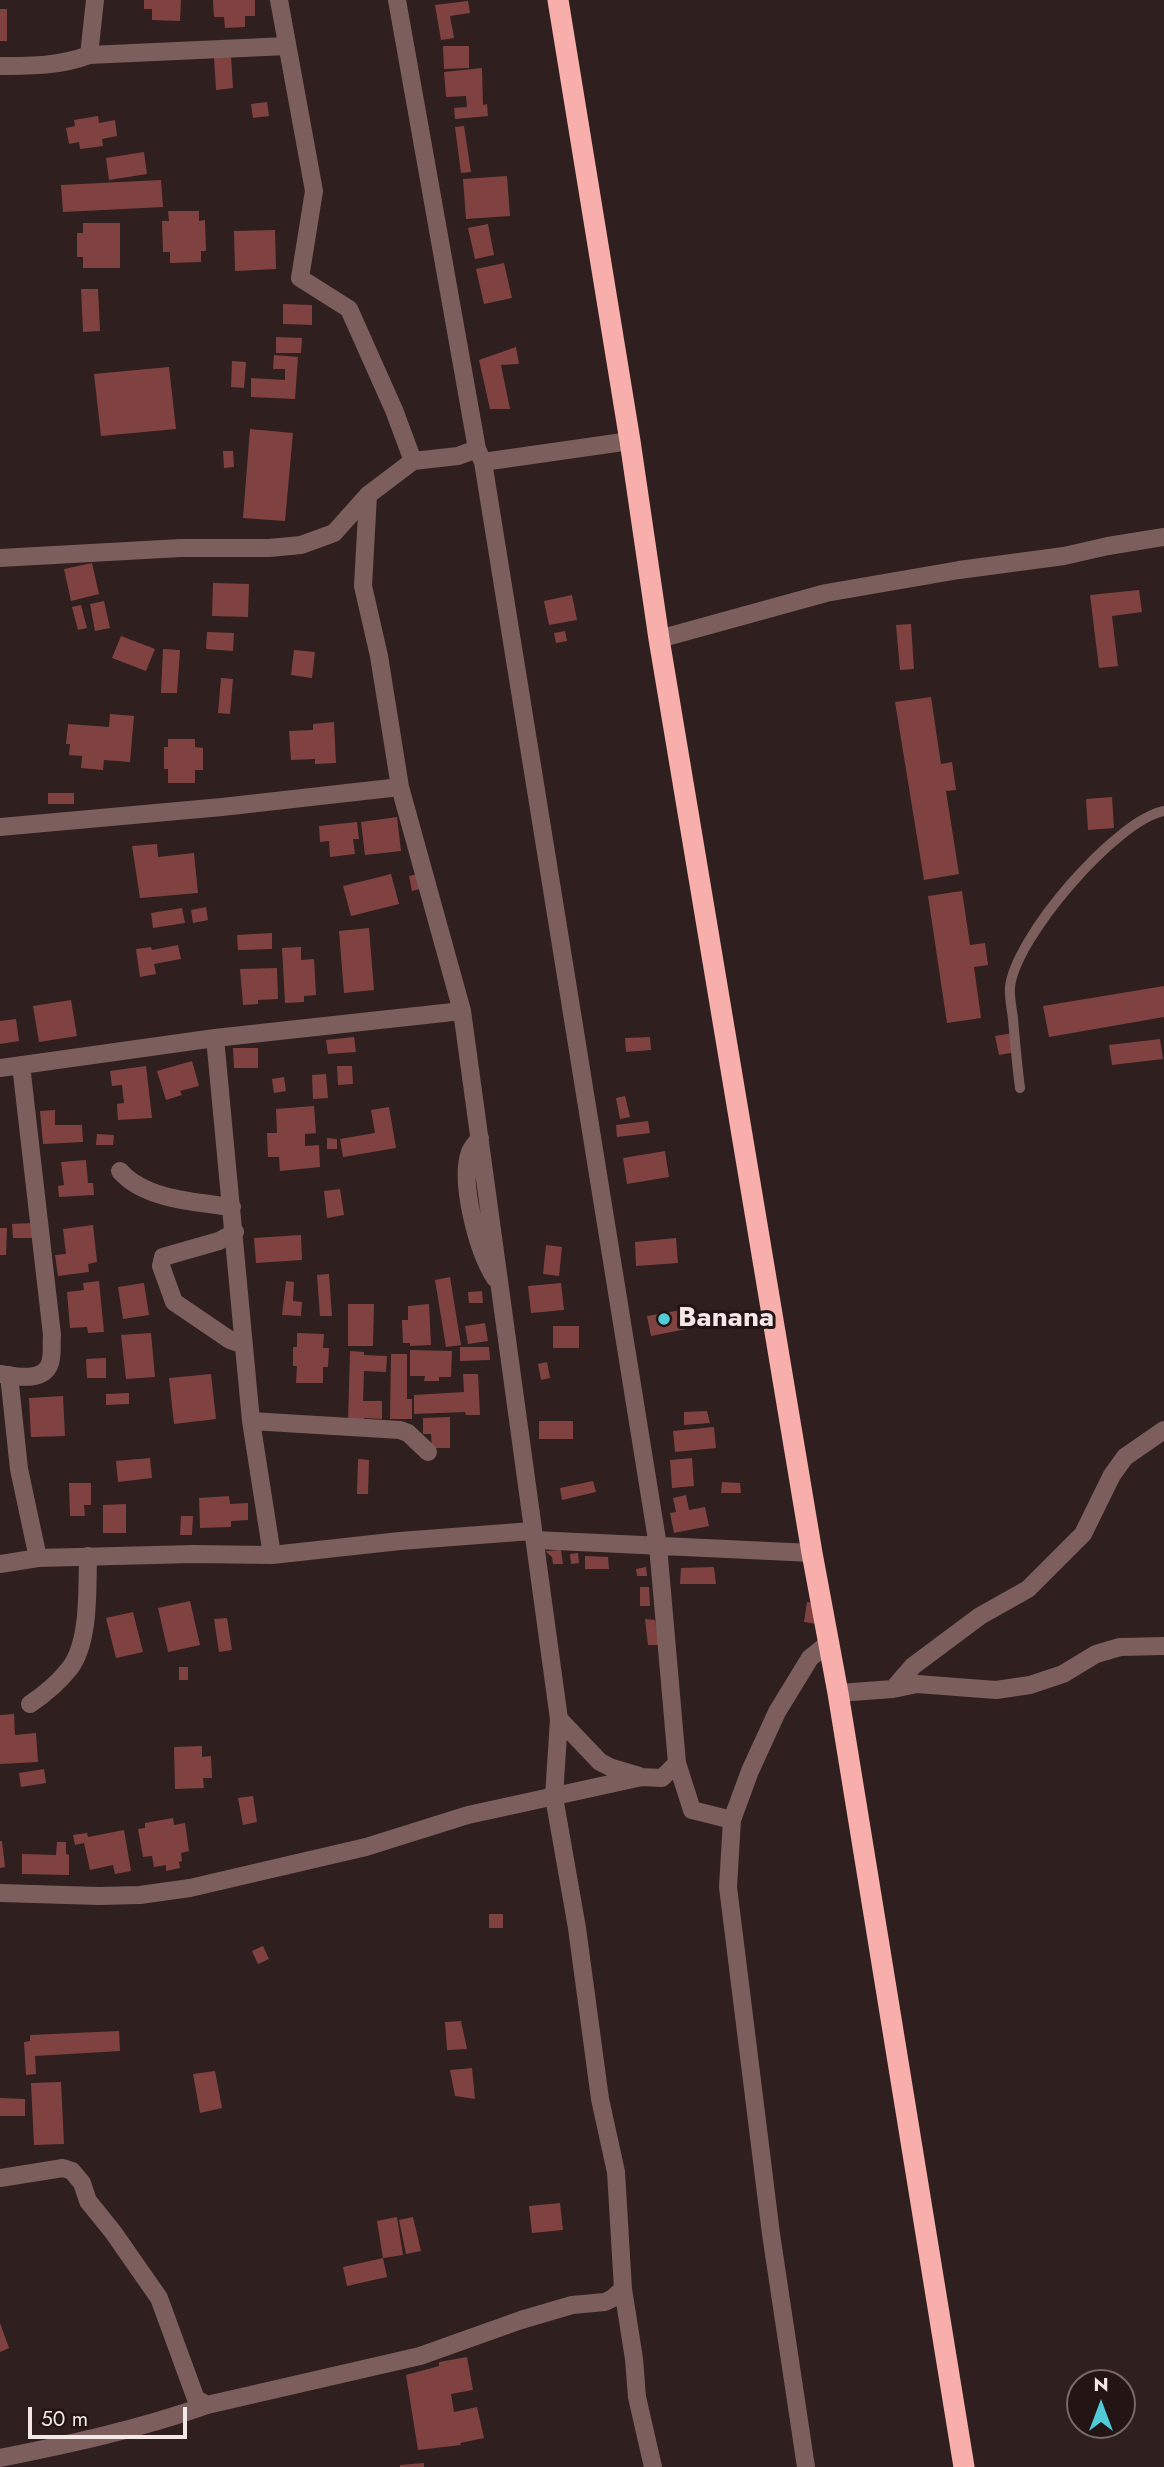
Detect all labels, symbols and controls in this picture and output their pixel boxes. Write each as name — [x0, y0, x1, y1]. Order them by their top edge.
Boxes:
place label: Banana — [678, 1302, 774, 1336]
marker: Banana — [656, 1311, 672, 1327]
north arrow — [1066, 2369, 1136, 2439]
text: N — [1093, 2371, 1109, 2398]
scale bar — [32, 2394, 191, 2438]
text: 50 m — [41, 2404, 88, 2434]

